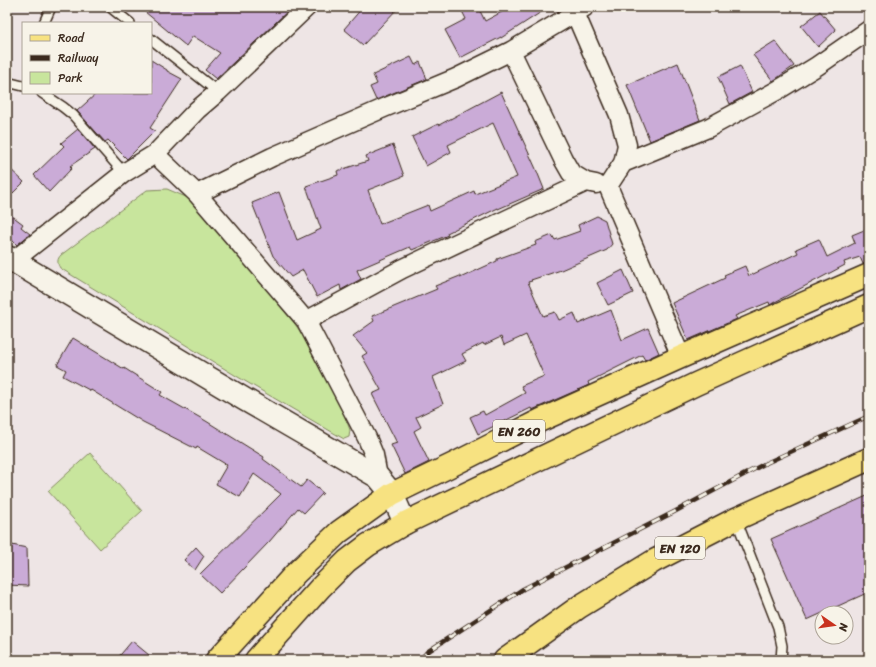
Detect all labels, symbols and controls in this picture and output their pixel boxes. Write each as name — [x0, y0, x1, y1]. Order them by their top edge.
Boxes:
legend — [22, 22, 152, 94]
text: Road — [58, 27, 85, 49]
text: Railway — [58, 47, 99, 69]
text: Park — [58, 67, 83, 89]
road number: EN 260 — [493, 420, 545, 442]
road number: EN 120 — [655, 537, 705, 559]
north arrow — [814, 605, 854, 645]
text: N — [833, 620, 854, 633]

